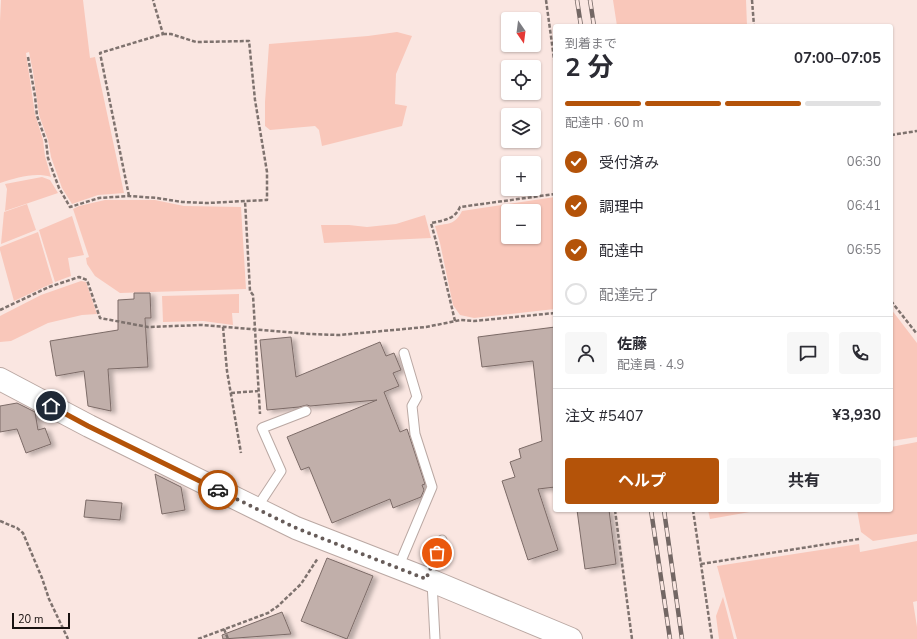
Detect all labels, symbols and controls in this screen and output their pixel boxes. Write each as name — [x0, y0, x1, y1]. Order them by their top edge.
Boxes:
north arrow — [501, 12, 541, 52]
map controls — [501, 12, 541, 244]
text: 到着まで — [565, 35, 617, 53]
text: 07:00–07:05 — [794, 48, 881, 68]
text: 2 分 — [565, 50, 614, 85]
button: locate — [501, 60, 541, 100]
button: layers — [501, 108, 541, 148]
text: 配達中 · 60 m — [565, 114, 644, 132]
icon: check — [565, 151, 587, 173]
text: 受付済み — [599, 153, 659, 173]
text: 06:30 — [847, 153, 881, 171]
button: + — [501, 156, 541, 196]
icon: check — [565, 195, 587, 217]
text: 調理中 — [599, 197, 644, 217]
text: 06:41 — [847, 197, 881, 215]
button: − — [501, 204, 541, 244]
icon: check — [565, 239, 587, 261]
text: 配達中 — [599, 241, 644, 261]
text: 06:55 — [847, 241, 881, 259]
text: 配達完了 — [599, 285, 659, 305]
button: person — [565, 332, 607, 374]
button: chat — [787, 332, 829, 374]
button: phone — [839, 332, 881, 374]
text: 佐藤 — [617, 334, 647, 354]
text: 配達員 · 4.9 — [617, 356, 684, 374]
pin — [34, 389, 68, 423]
icon: home — [40, 395, 62, 417]
text: ¥3,930 — [832, 405, 881, 425]
text: 注文 #5407 — [565, 406, 644, 426]
button: ヘルプ — [565, 458, 719, 504]
button: 共有 — [727, 458, 881, 504]
courier — [198, 470, 238, 510]
icon: car — [207, 479, 229, 501]
pin — [420, 536, 454, 570]
icon: bag — [426, 542, 448, 564]
scale bar — [12, 611, 70, 630]
text: 20 m — [18, 612, 43, 627]

